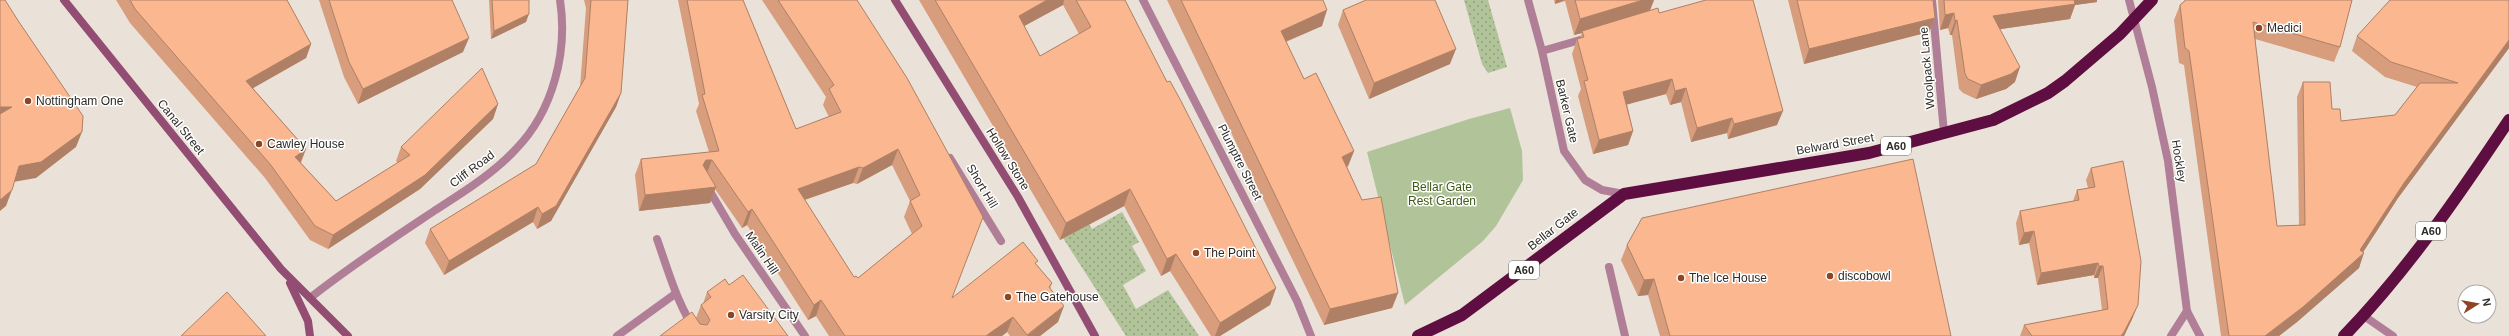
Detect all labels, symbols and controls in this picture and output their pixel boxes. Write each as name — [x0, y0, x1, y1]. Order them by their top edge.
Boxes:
place label: Medici — [2267, 21, 2302, 35]
marker: Medici — [2254, 23, 2264, 33]
street label: Woolpack Lane — [1916, 26, 1938, 110]
street label: Barker Gate — [1553, 78, 1581, 144]
place label: Nottingham One — [36, 94, 124, 108]
marker: Nottingham One — [23, 96, 33, 106]
street label: Canal Street — [155, 97, 208, 158]
street label: Plumptre Street — [1215, 122, 1265, 203]
street label: Hollow Stone — [983, 125, 1033, 193]
street label: Belward Street — [1795, 130, 1876, 158]
place label: Cawley House — [267, 137, 345, 151]
road number: A60 — [1881, 137, 1911, 155]
marker: Cawley House — [254, 139, 264, 149]
street label: Hockley — [2169, 139, 2189, 183]
street label: Cliff Road — [447, 148, 497, 190]
street label: Short Hill — [963, 162, 1001, 210]
park label: Bellar Gate Rest Garden — [1408, 180, 1476, 208]
street label: Bellar Gate — [1525, 205, 1581, 253]
road number: A60 — [2416, 222, 2446, 240]
street label: Malin Hill — [743, 229, 781, 277]
place label: The Point — [1204, 246, 1256, 260]
marker: The Point — [1191, 248, 1201, 258]
road number: A60 — [1509, 261, 1539, 279]
place label: discobowl — [1838, 269, 1891, 283]
place label: The Ice House — [1689, 271, 1767, 285]
marker: discobowl — [1825, 271, 1835, 281]
marker: The Ice House — [1676, 273, 1686, 283]
north arrow — [2457, 284, 2497, 324]
place label: The Gatehouse — [1016, 290, 1099, 304]
marker: The Gatehouse — [1003, 292, 1013, 302]
text: N — [2480, 297, 2493, 307]
place label: Varsity City — [739, 308, 799, 322]
marker: Varsity City — [726, 310, 736, 320]

